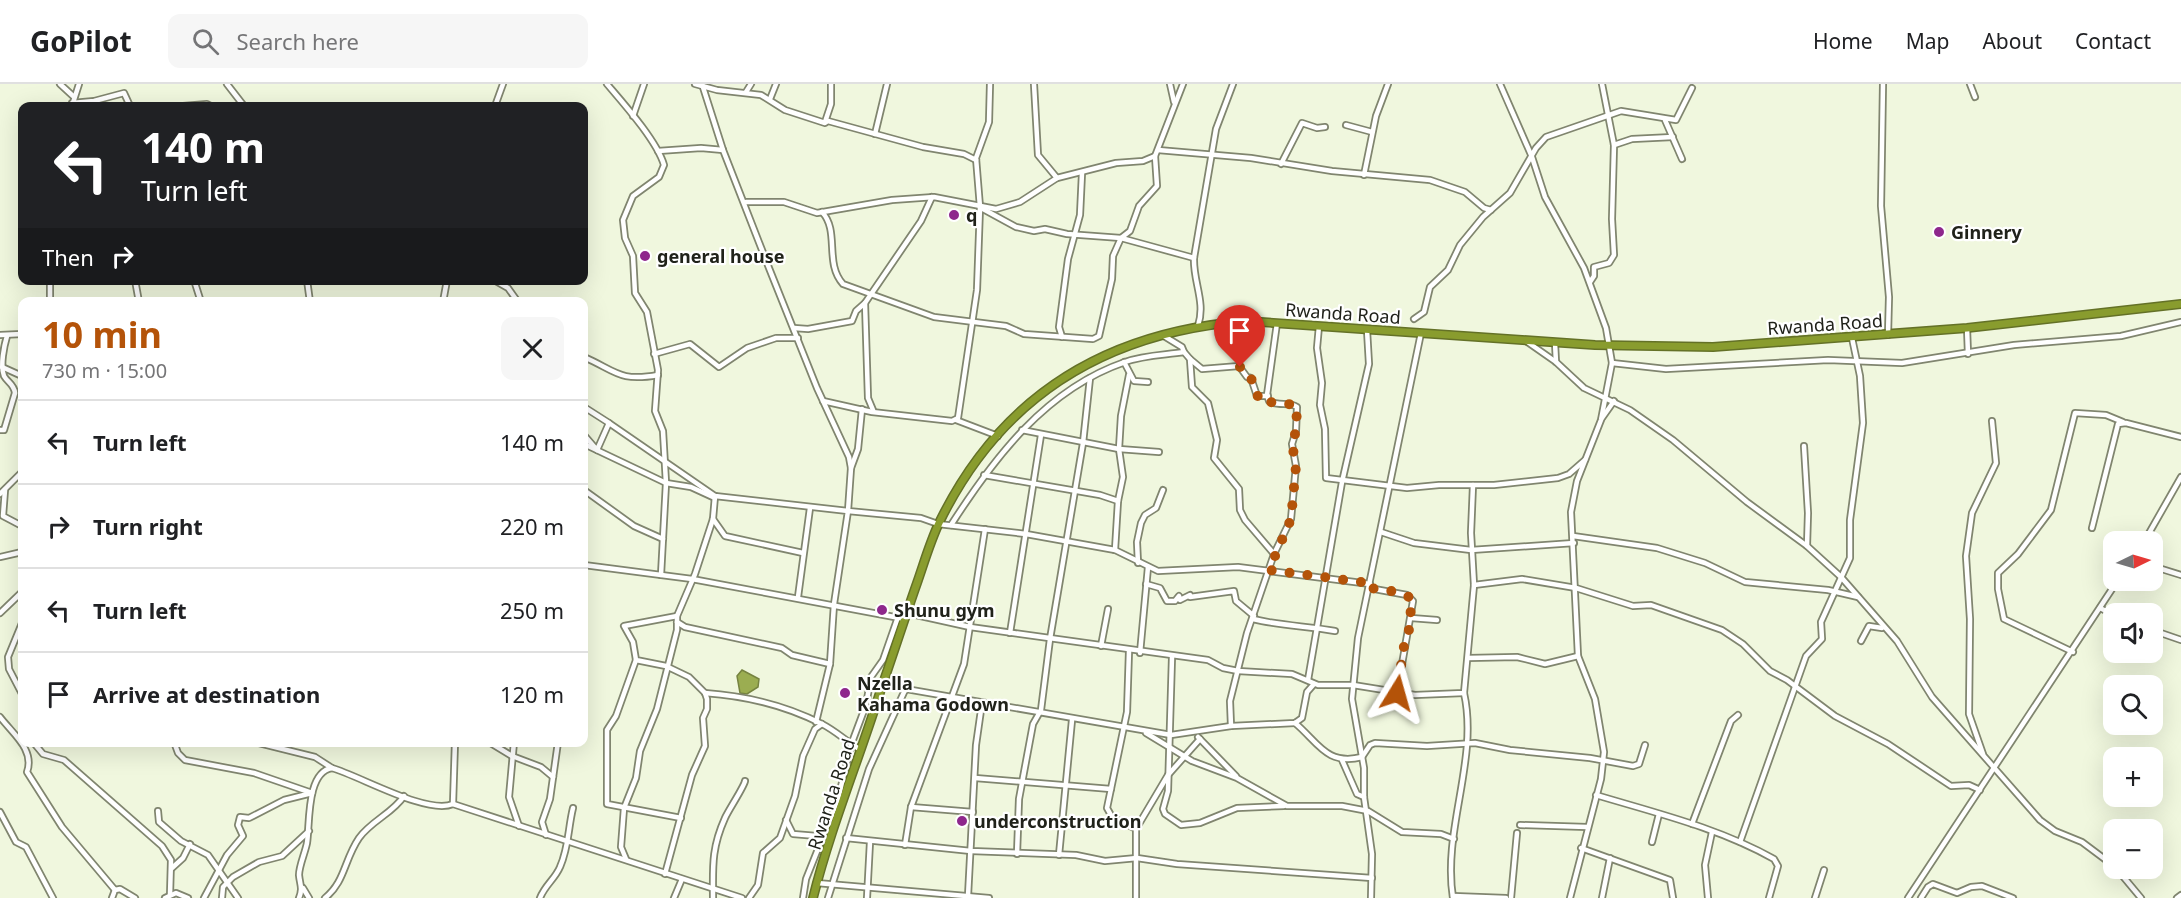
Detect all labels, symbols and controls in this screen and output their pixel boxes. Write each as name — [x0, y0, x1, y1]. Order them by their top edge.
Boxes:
search box — [168, 14, 588, 68]
text: GoPilot — [30, 22, 132, 60]
icon: search — [189, 25, 222, 58]
text: Search here — [237, 26, 359, 56]
text: Home — [1813, 27, 1873, 55]
text: Map — [1906, 27, 1949, 55]
text: About — [1982, 27, 2042, 55]
text: Contact — [2075, 27, 2151, 55]
text: 140 m — [141, 118, 265, 175]
icon: left — [42, 126, 120, 204]
text: Turn left — [141, 172, 247, 209]
place label: q — [966, 203, 977, 227]
marker: q — [947, 208, 961, 222]
place label: Ginnery — [1951, 220, 2023, 244]
marker: Ginnery — [1932, 225, 1946, 239]
icon: right — [106, 240, 139, 273]
text: Then — [42, 242, 94, 272]
place label: general house — [657, 244, 785, 268]
marker: general house — [638, 249, 652, 263]
street label: Rwanda Road — [1284, 297, 1402, 329]
pin — [1214, 305, 1265, 367]
street label: Rwanda Road — [1766, 308, 1884, 340]
text: 10 min — [42, 310, 162, 359]
icon: arrive — [1223, 314, 1256, 347]
button: close — [501, 317, 564, 380]
text: 730 m · 15:00 — [42, 357, 167, 384]
icon: left — [42, 426, 75, 459]
text: Turn left — [93, 427, 187, 457]
text: 140 m — [500, 427, 564, 457]
icon: right — [42, 510, 75, 543]
text: Turn right — [93, 511, 203, 541]
text: 220 m — [500, 511, 564, 541]
north arrow — [2103, 531, 2163, 591]
map controls — [2103, 531, 2163, 879]
icon: left — [42, 594, 75, 627]
text: Turn left — [93, 595, 187, 625]
text: 250 m — [500, 595, 564, 625]
place label: Shunu gym — [894, 598, 995, 622]
marker: Shunu gym — [875, 603, 889, 617]
button: sound — [2103, 603, 2163, 663]
position arrow — [1365, 661, 1429, 725]
place label: Nzella Kahama Godown — [857, 671, 1009, 716]
button: search — [2103, 675, 2163, 735]
icon: arrive — [42, 678, 75, 711]
text: Arrive at destination — [93, 679, 320, 709]
text: 120 m — [500, 679, 564, 709]
marker: Nzella Kahama Godown — [838, 686, 852, 700]
street label: Rwanda Road — [802, 735, 860, 853]
button: + — [2103, 747, 2163, 807]
place label: underconstruction — [974, 809, 1141, 833]
marker: underconstruction — [955, 814, 969, 828]
button: − — [2103, 819, 2163, 879]

